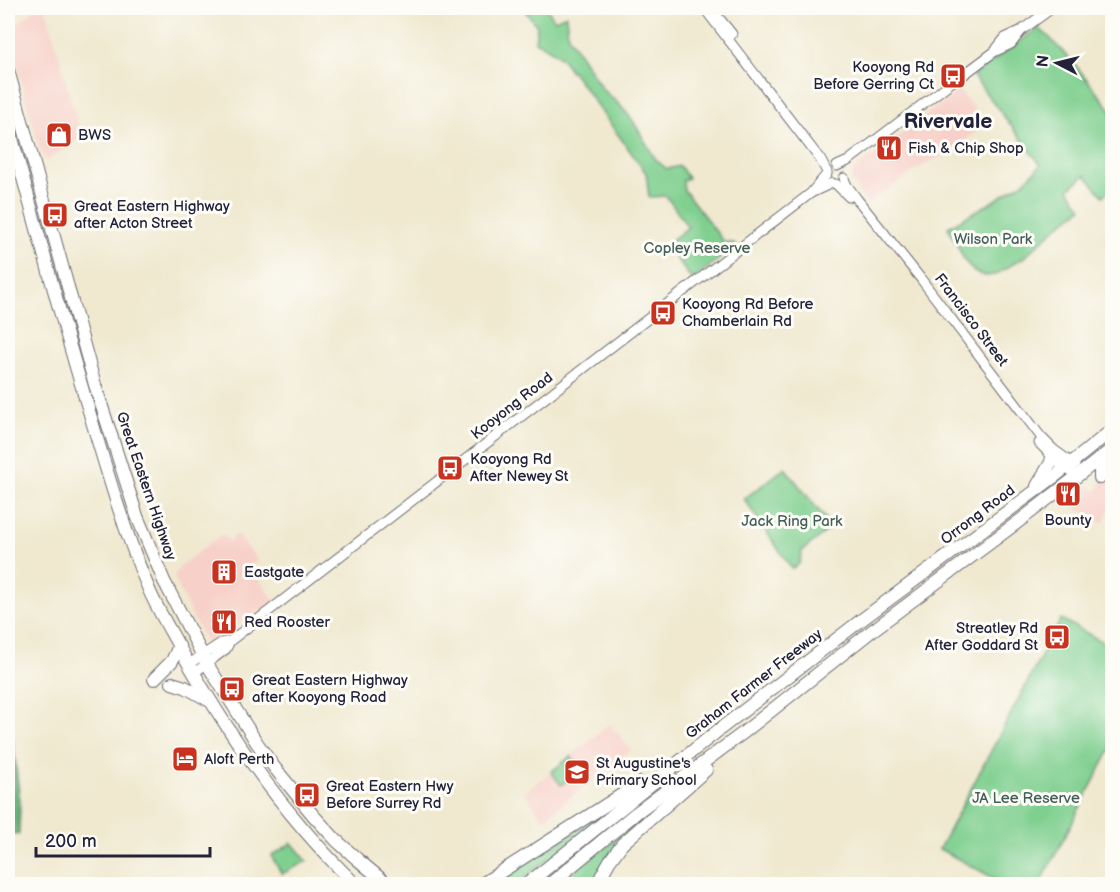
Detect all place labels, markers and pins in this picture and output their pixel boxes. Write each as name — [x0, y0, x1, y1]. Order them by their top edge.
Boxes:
place label: Kooyong Rd Before Gerring Ct — [813, 58, 934, 94]
bus stop icon: Kooyong Rd Before Gerring Ct — [938, 61, 968, 91]
shop icon: BWS — [44, 120, 74, 150]
place label: BWS — [78, 126, 111, 145]
restaurant icon: Fish & Chip Shop — [874, 133, 904, 163]
place label: Fish & Chip Shop — [908, 139, 1024, 158]
place label: Great Eastern Highway after Acton Street — [74, 197, 230, 233]
bus stop icon: Great Eastern Highway after Acton Street — [40, 200, 70, 230]
place label: Kooyong Rd Before Chamberlain Rd — [682, 295, 814, 331]
bus stop icon: Kooyong Rd Before Chamberlain Rd — [648, 298, 678, 328]
place label: Kooyong Rd After Newey St — [470, 450, 569, 486]
bus stop icon: Kooyong Rd After Newey St — [435, 453, 465, 483]
restaurant icon: Bounty — [1053, 479, 1083, 509]
place label: Bounty — [1045, 511, 1092, 530]
building icon: Eastgate — [209, 557, 239, 587]
place label: Eastgate — [244, 563, 304, 582]
restaurant icon: Red Rooster — [209, 607, 239, 637]
place label: Red Rooster — [244, 613, 330, 632]
place label: Streatley Rd After Goddard St — [925, 619, 1038, 655]
bus stop icon: Streatley Rd After Goddard St — [1042, 622, 1072, 652]
place label: Great Eastern Highway after Kooyong Road — [252, 671, 408, 707]
bus stop icon: Great Eastern Highway after Kooyong Road — [217, 674, 247, 704]
hotel icon: Aloft Perth — [170, 744, 200, 774]
place label: Aloft Perth — [204, 750, 274, 769]
place label: St Augustine's Primary School — [596, 754, 697, 790]
school or university icon: St Augustine's Primary School — [562, 757, 592, 787]
place label: Great Eastern Hwy Before Surrey Rd — [326, 777, 454, 813]
bus stop icon: Great Eastern Hwy Before Surrey Rd — [292, 780, 322, 810]

